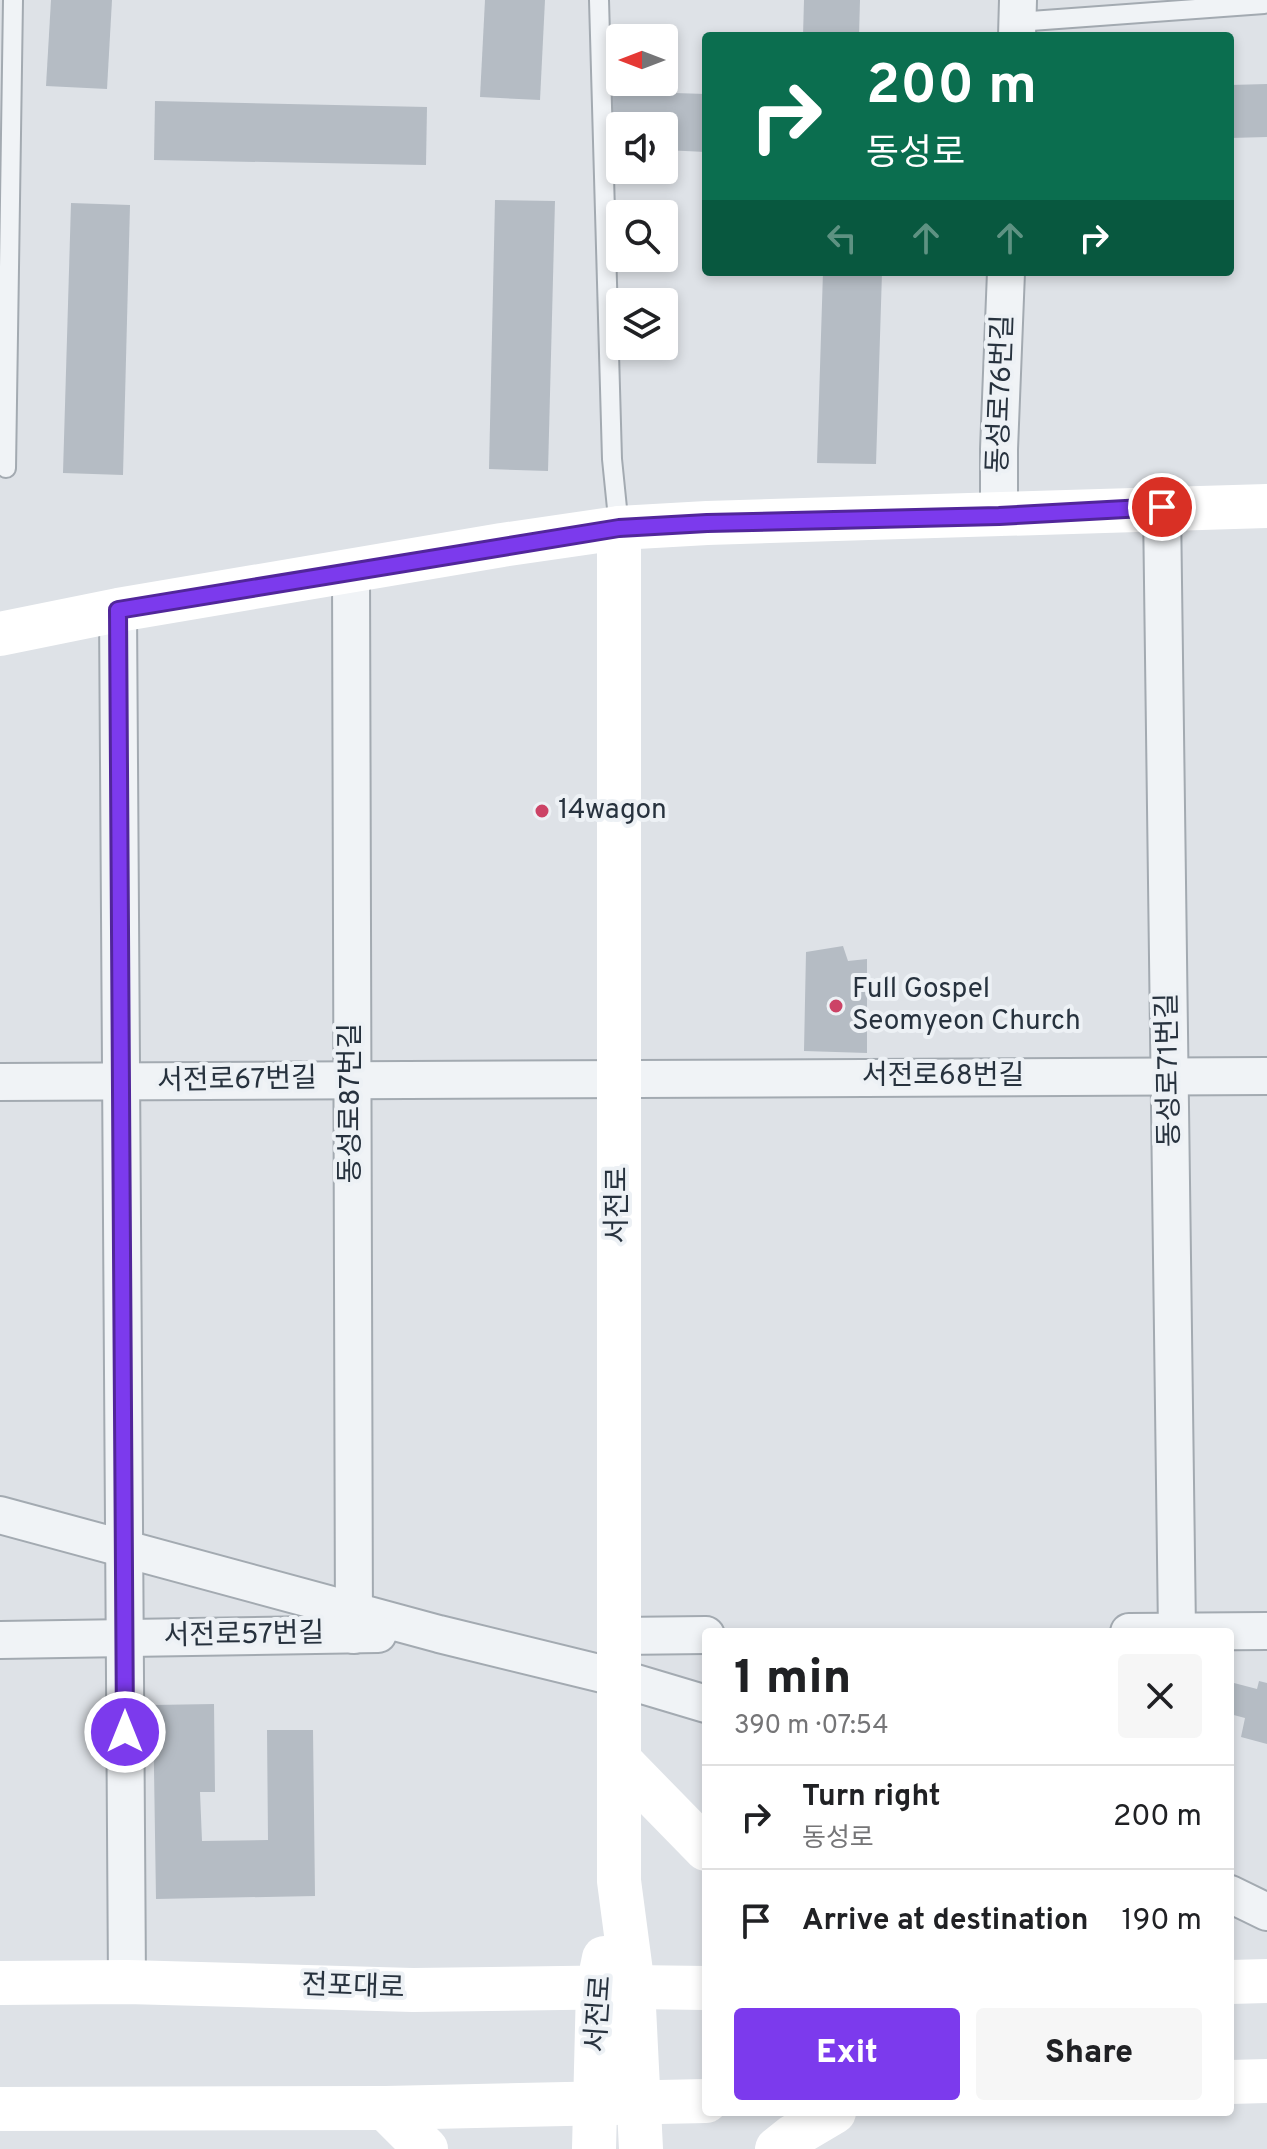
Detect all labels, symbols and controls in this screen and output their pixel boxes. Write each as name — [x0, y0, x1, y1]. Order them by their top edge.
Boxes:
north arrow — [606, 24, 678, 96]
map controls — [606, 24, 678, 360]
text: 200 m — [866, 53, 1037, 123]
icon: right — [734, 64, 838, 168]
button: sound — [606, 112, 678, 184]
text: 동성로 — [866, 132, 965, 178]
button: search — [606, 200, 678, 272]
icon: left — [820, 216, 864, 260]
icon: ahead — [904, 216, 948, 260]
icon: ahead — [988, 216, 1032, 260]
icon: right — [1072, 216, 1116, 260]
button: layers — [606, 288, 678, 360]
street label: 동성로76번길 — [981, 314, 1023, 474]
pin — [1128, 473, 1196, 541]
icon: arrive — [1140, 485, 1184, 529]
place label: 14wagon — [558, 793, 667, 829]
marker: 14wagon — [533, 802, 551, 820]
place label: Full Gospel Seomyeon Church — [852, 972, 1081, 1040]
street label: 동성로71번길 — [1151, 993, 1189, 1147]
marker: Full Gospel Seomyeon Church — [827, 997, 845, 1015]
street label: 동성로87번길 — [334, 1023, 370, 1183]
street label: 서전로68번길 — [862, 1059, 1024, 1095]
street label: 서전로67번길 — [157, 1062, 317, 1100]
street label: 서전로 — [601, 1166, 637, 1244]
street label: 서전로57번길 — [163, 1617, 325, 1655]
text: 1 min — [734, 1650, 851, 1710]
button: close — [1118, 1654, 1202, 1738]
position arrow — [83, 1690, 167, 1774]
text: 390 m · 07:54 — [734, 1710, 889, 1743]
text: Turn right — [802, 1779, 940, 1816]
icon: right — [734, 1795, 778, 1839]
text: 200 m — [1113, 1799, 1202, 1836]
text: 동성로 — [802, 1823, 874, 1856]
icon: arrive — [734, 1899, 778, 1943]
text: Arrive at destination — [802, 1903, 1088, 1940]
text: 190 m — [1121, 1903, 1202, 1940]
street label: 전포대로 — [301, 1968, 405, 2008]
street label: 서전로 — [579, 1974, 621, 2054]
button: Exit — [734, 2008, 960, 2100]
button: Share — [976, 2008, 1202, 2100]

